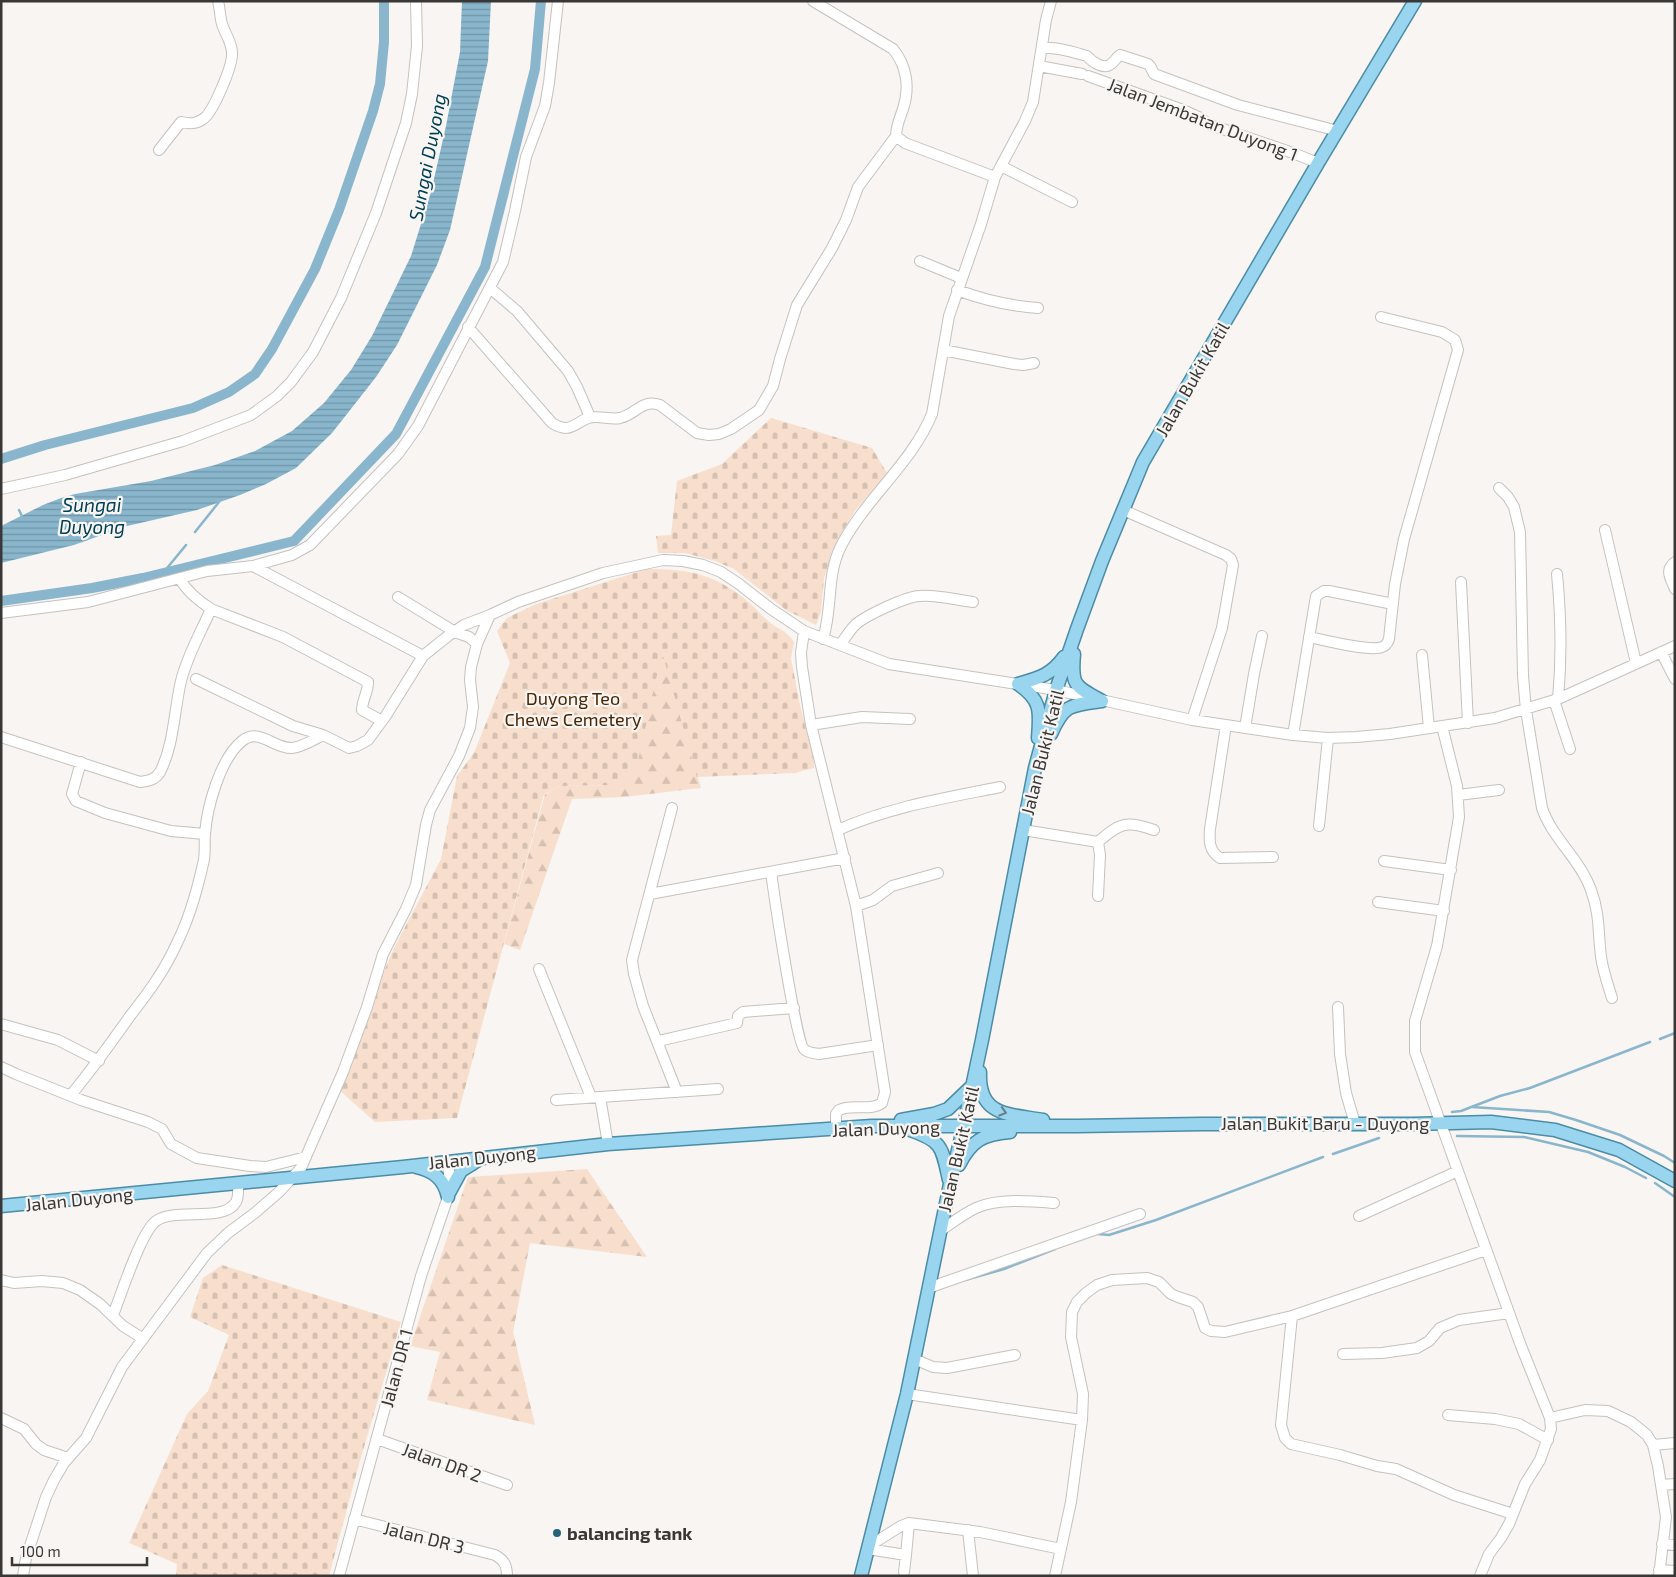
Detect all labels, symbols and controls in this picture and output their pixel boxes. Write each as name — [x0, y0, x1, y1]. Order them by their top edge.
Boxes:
street label: Jalan Jembatan Duyong 1 — [1105, 73, 1301, 165]
water label: Sungai Duyong — [403, 91, 452, 223]
street label: Jalan Bukit Katil — [1150, 317, 1234, 440]
water label: Sungai Duyong — [59, 493, 125, 539]
street label: Jalan Bukit Katil — [1016, 686, 1068, 817]
park label: Duyong Teo Chews Cemetery — [505, 687, 642, 730]
street label: Jalan Bukit Katil — [933, 1083, 983, 1214]
one-way arrow — [999, 1106, 1007, 1116]
street label: Jalan Bukit Baru - Duyong — [1221, 1112, 1429, 1134]
street label: Jalan Duyong — [832, 1115, 940, 1141]
street label: Jalan Duyong — [427, 1140, 537, 1174]
street label: Jalan Duyong — [24, 1182, 134, 1216]
street label: Jalan DR 1 — [375, 1327, 417, 1409]
street label: Jalan DR 2 — [399, 1437, 485, 1487]
street label: Jalan DR 3 — [381, 1516, 467, 1558]
place label: balancing tank — [567, 1522, 692, 1544]
marker: balancing tank — [551, 1527, 563, 1539]
scale bar — [12, 1534, 148, 1566]
text: 100 m — [20, 1542, 61, 1560]

